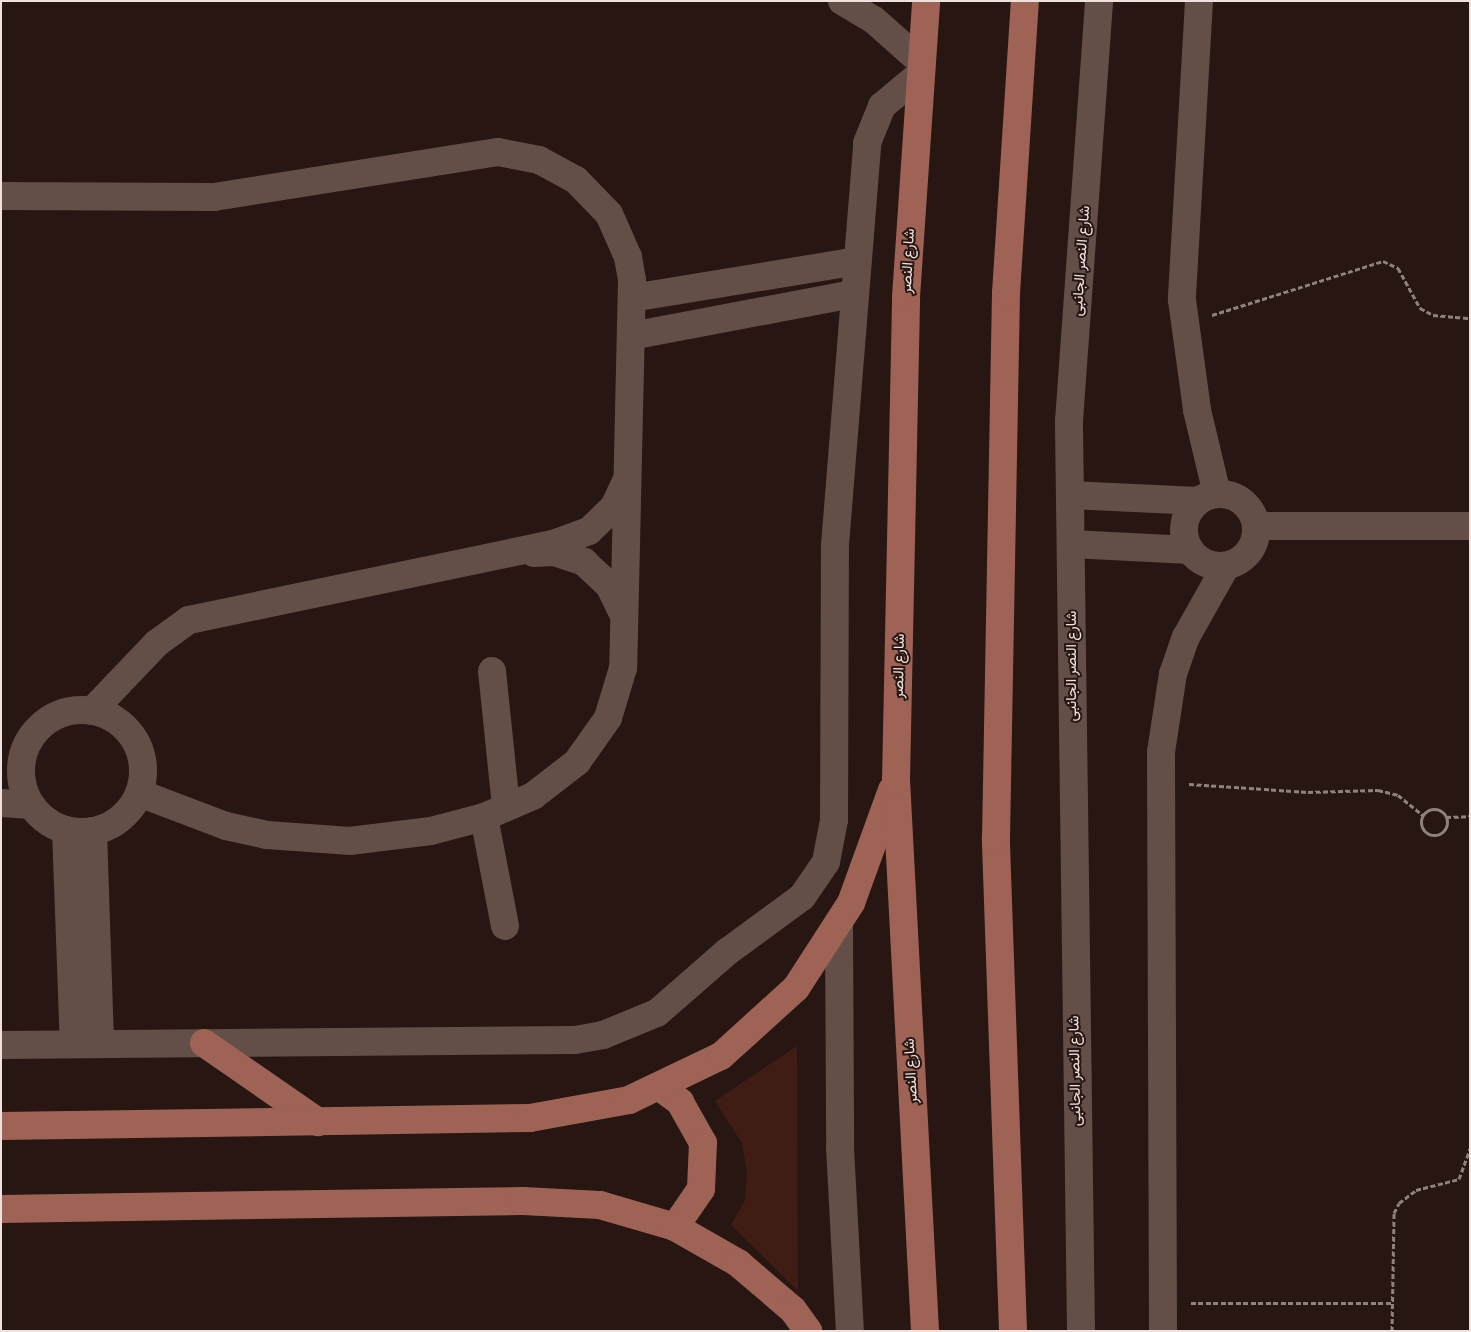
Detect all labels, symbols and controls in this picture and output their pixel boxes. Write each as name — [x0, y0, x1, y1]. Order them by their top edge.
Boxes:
street label: شارع النصر الجانبى — [1068, 205, 1094, 317]
street label: شارع النصر — [897, 228, 919, 294]
street label: شارع النصر الجانبى — [1063, 611, 1081, 721]
street label: شارع النصر — [889, 633, 909, 699]
street label: شارع النصر الجانبى — [1065, 1015, 1085, 1127]
street label: شارع النصر — [900, 1038, 922, 1104]

